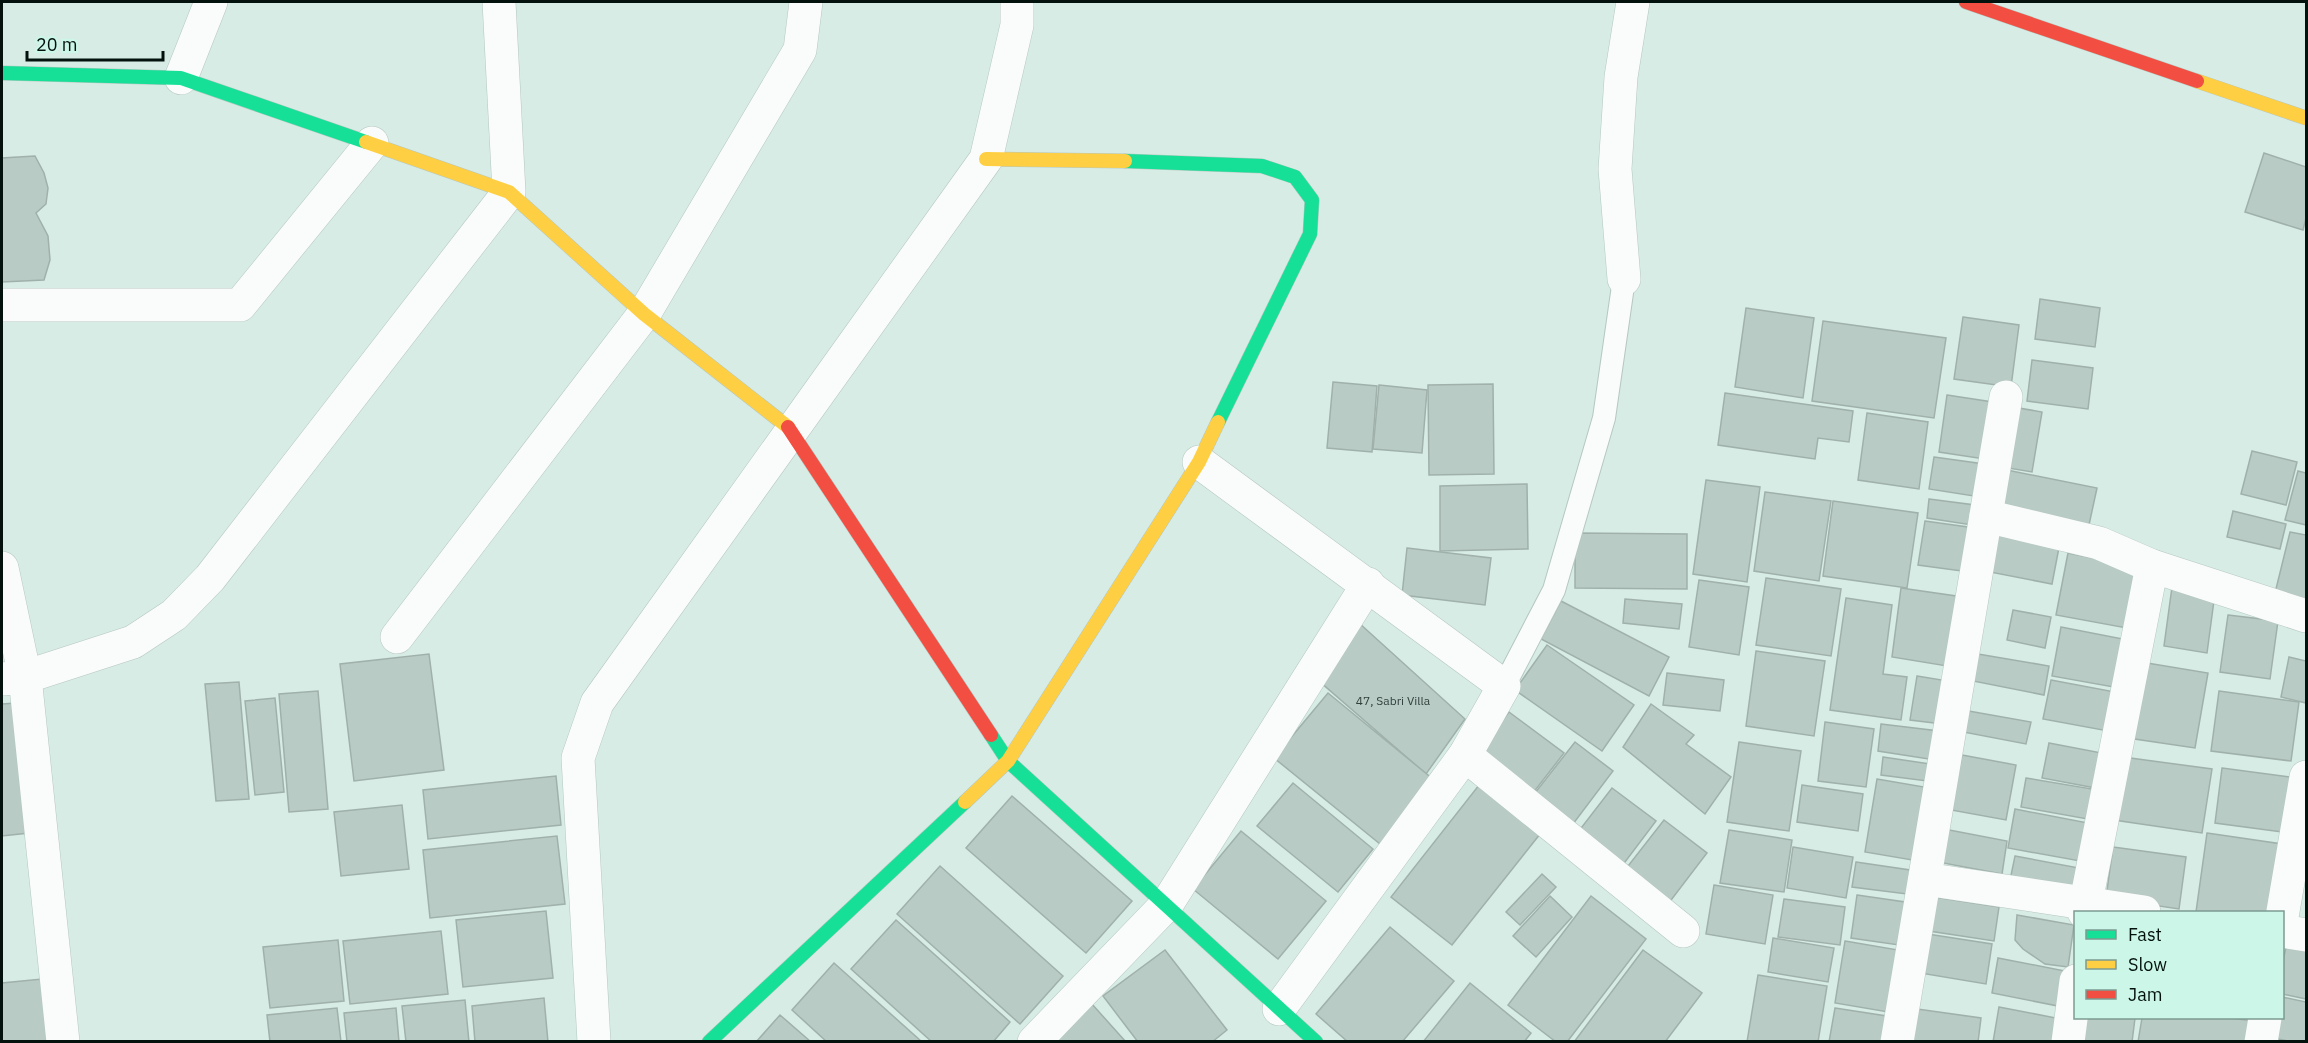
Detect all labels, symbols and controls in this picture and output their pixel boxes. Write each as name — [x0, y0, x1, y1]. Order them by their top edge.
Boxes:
scale bar — [27, 24, 164, 62]
text: 20 m — [36, 33, 78, 56]
house number: 47, Sabri Villa — [1356, 693, 1431, 708]
legend — [2074, 911, 2284, 1019]
text: Fast — [2128, 923, 2162, 946]
text: Slow — [2128, 953, 2167, 976]
text: Jam — [2128, 983, 2163, 1006]

